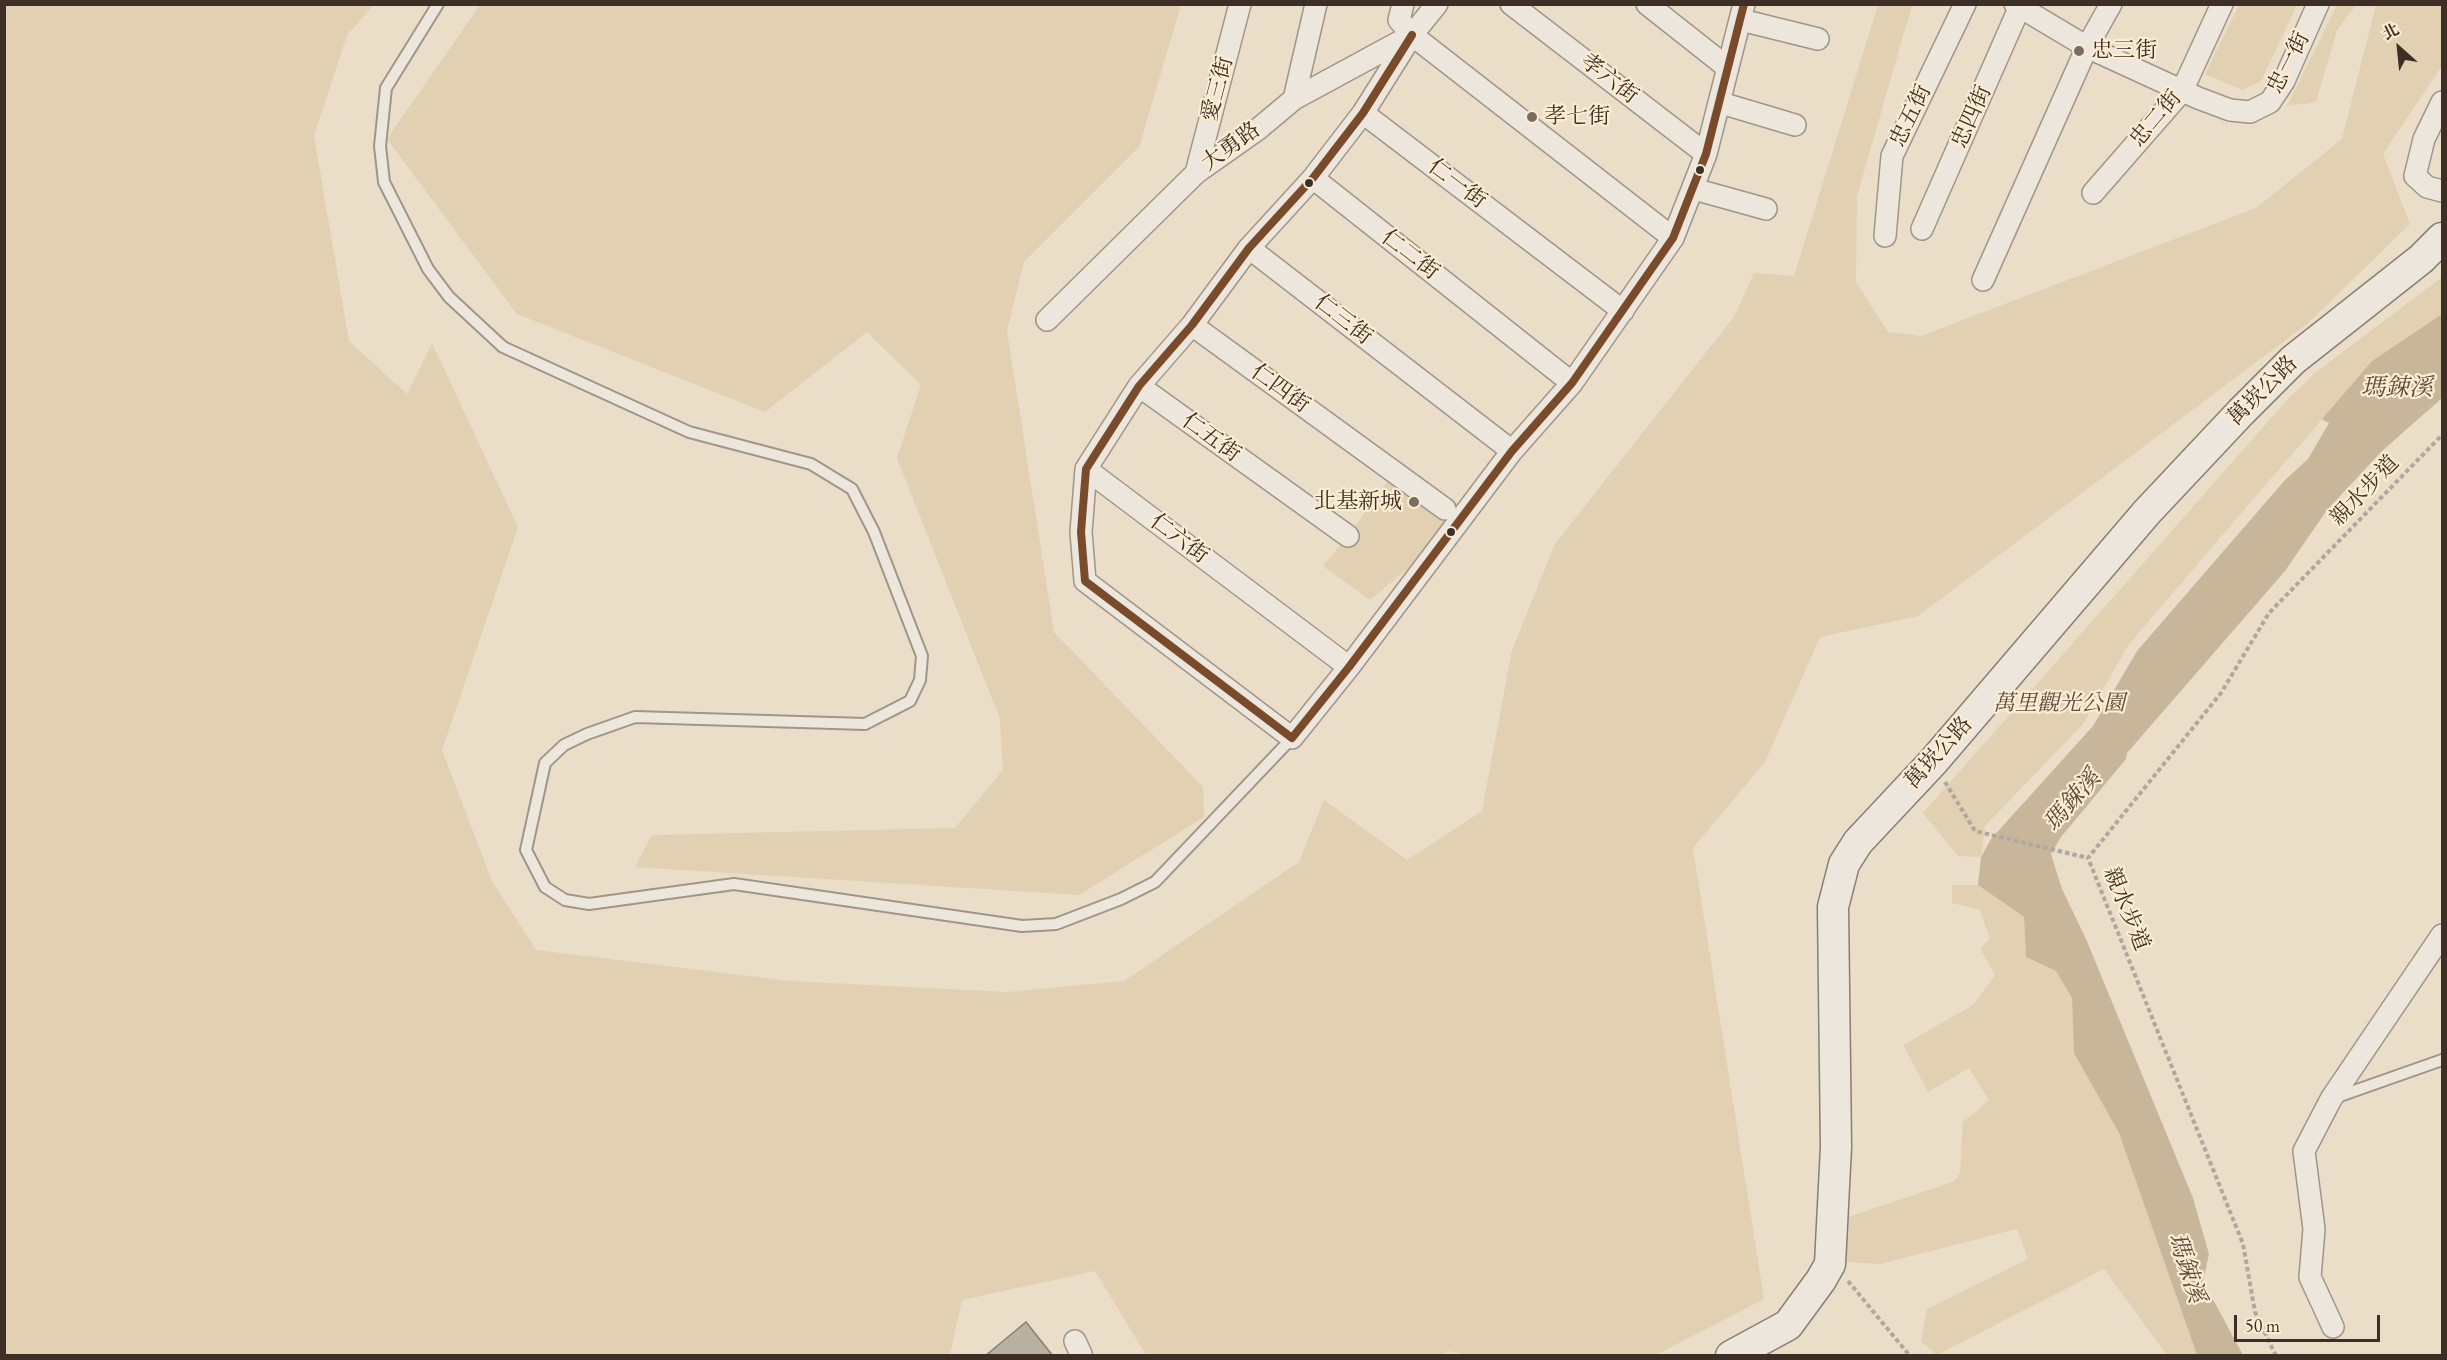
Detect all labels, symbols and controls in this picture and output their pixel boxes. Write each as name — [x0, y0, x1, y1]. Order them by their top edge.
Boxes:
north arrow — [2369, 18, 2429, 78]
text: 北 — [2379, 19, 2402, 45]
street label: 忠一街 — [2262, 28, 2316, 98]
place label: 忠三街 — [2091, 38, 2157, 64]
marker: 忠三街 — [2072, 44, 2086, 58]
street label: 孝六街 — [1575, 48, 1643, 110]
street label: 愛三街 — [1197, 54, 1239, 124]
street label: 忠五街 — [1885, 81, 1937, 151]
street label: 忠四街 — [1947, 81, 1997, 153]
street label: 忠二街 — [2125, 85, 2187, 153]
place label: 孝七街 — [1544, 104, 1610, 130]
marker: 孝七街 — [1525, 110, 1539, 124]
street label: 大勇路 — [1197, 117, 1265, 177]
street label: 仁一街 — [1423, 154, 1491, 214]
unlabelled marker — [1694, 164, 1706, 176]
unlabelled marker — [1303, 177, 1315, 189]
street label: 仁二街 — [1376, 224, 1444, 286]
street label: 仁三街 — [1309, 289, 1377, 351]
street label: 萬崁公路 — [2223, 351, 2303, 431]
street label: 仁四街 — [1246, 359, 1314, 419]
water label: 瑪鋉溪 — [2361, 374, 2433, 402]
street label: 仁五街 — [1177, 408, 1245, 468]
street label: 親水步道 — [2325, 450, 2405, 532]
place label: 北基新城 — [1314, 489, 1402, 515]
marker: 北基新城 — [1407, 495, 1421, 509]
street label: 仁六街 — [1145, 509, 1213, 569]
unlabelled marker — [1445, 526, 1457, 538]
park label: 萬里觀光公園 — [1993, 691, 2125, 717]
street label: 萬崁公路 — [1900, 711, 1978, 795]
water label: 瑪鋉溪 — [2039, 764, 2107, 838]
street label: 親水步道 — [2097, 863, 2155, 955]
water label: 瑪鋉溪 — [2161, 1229, 2211, 1307]
scale bar — [2237, 1303, 2382, 1341]
text: 50 m — [2245, 1314, 2280, 1337]

